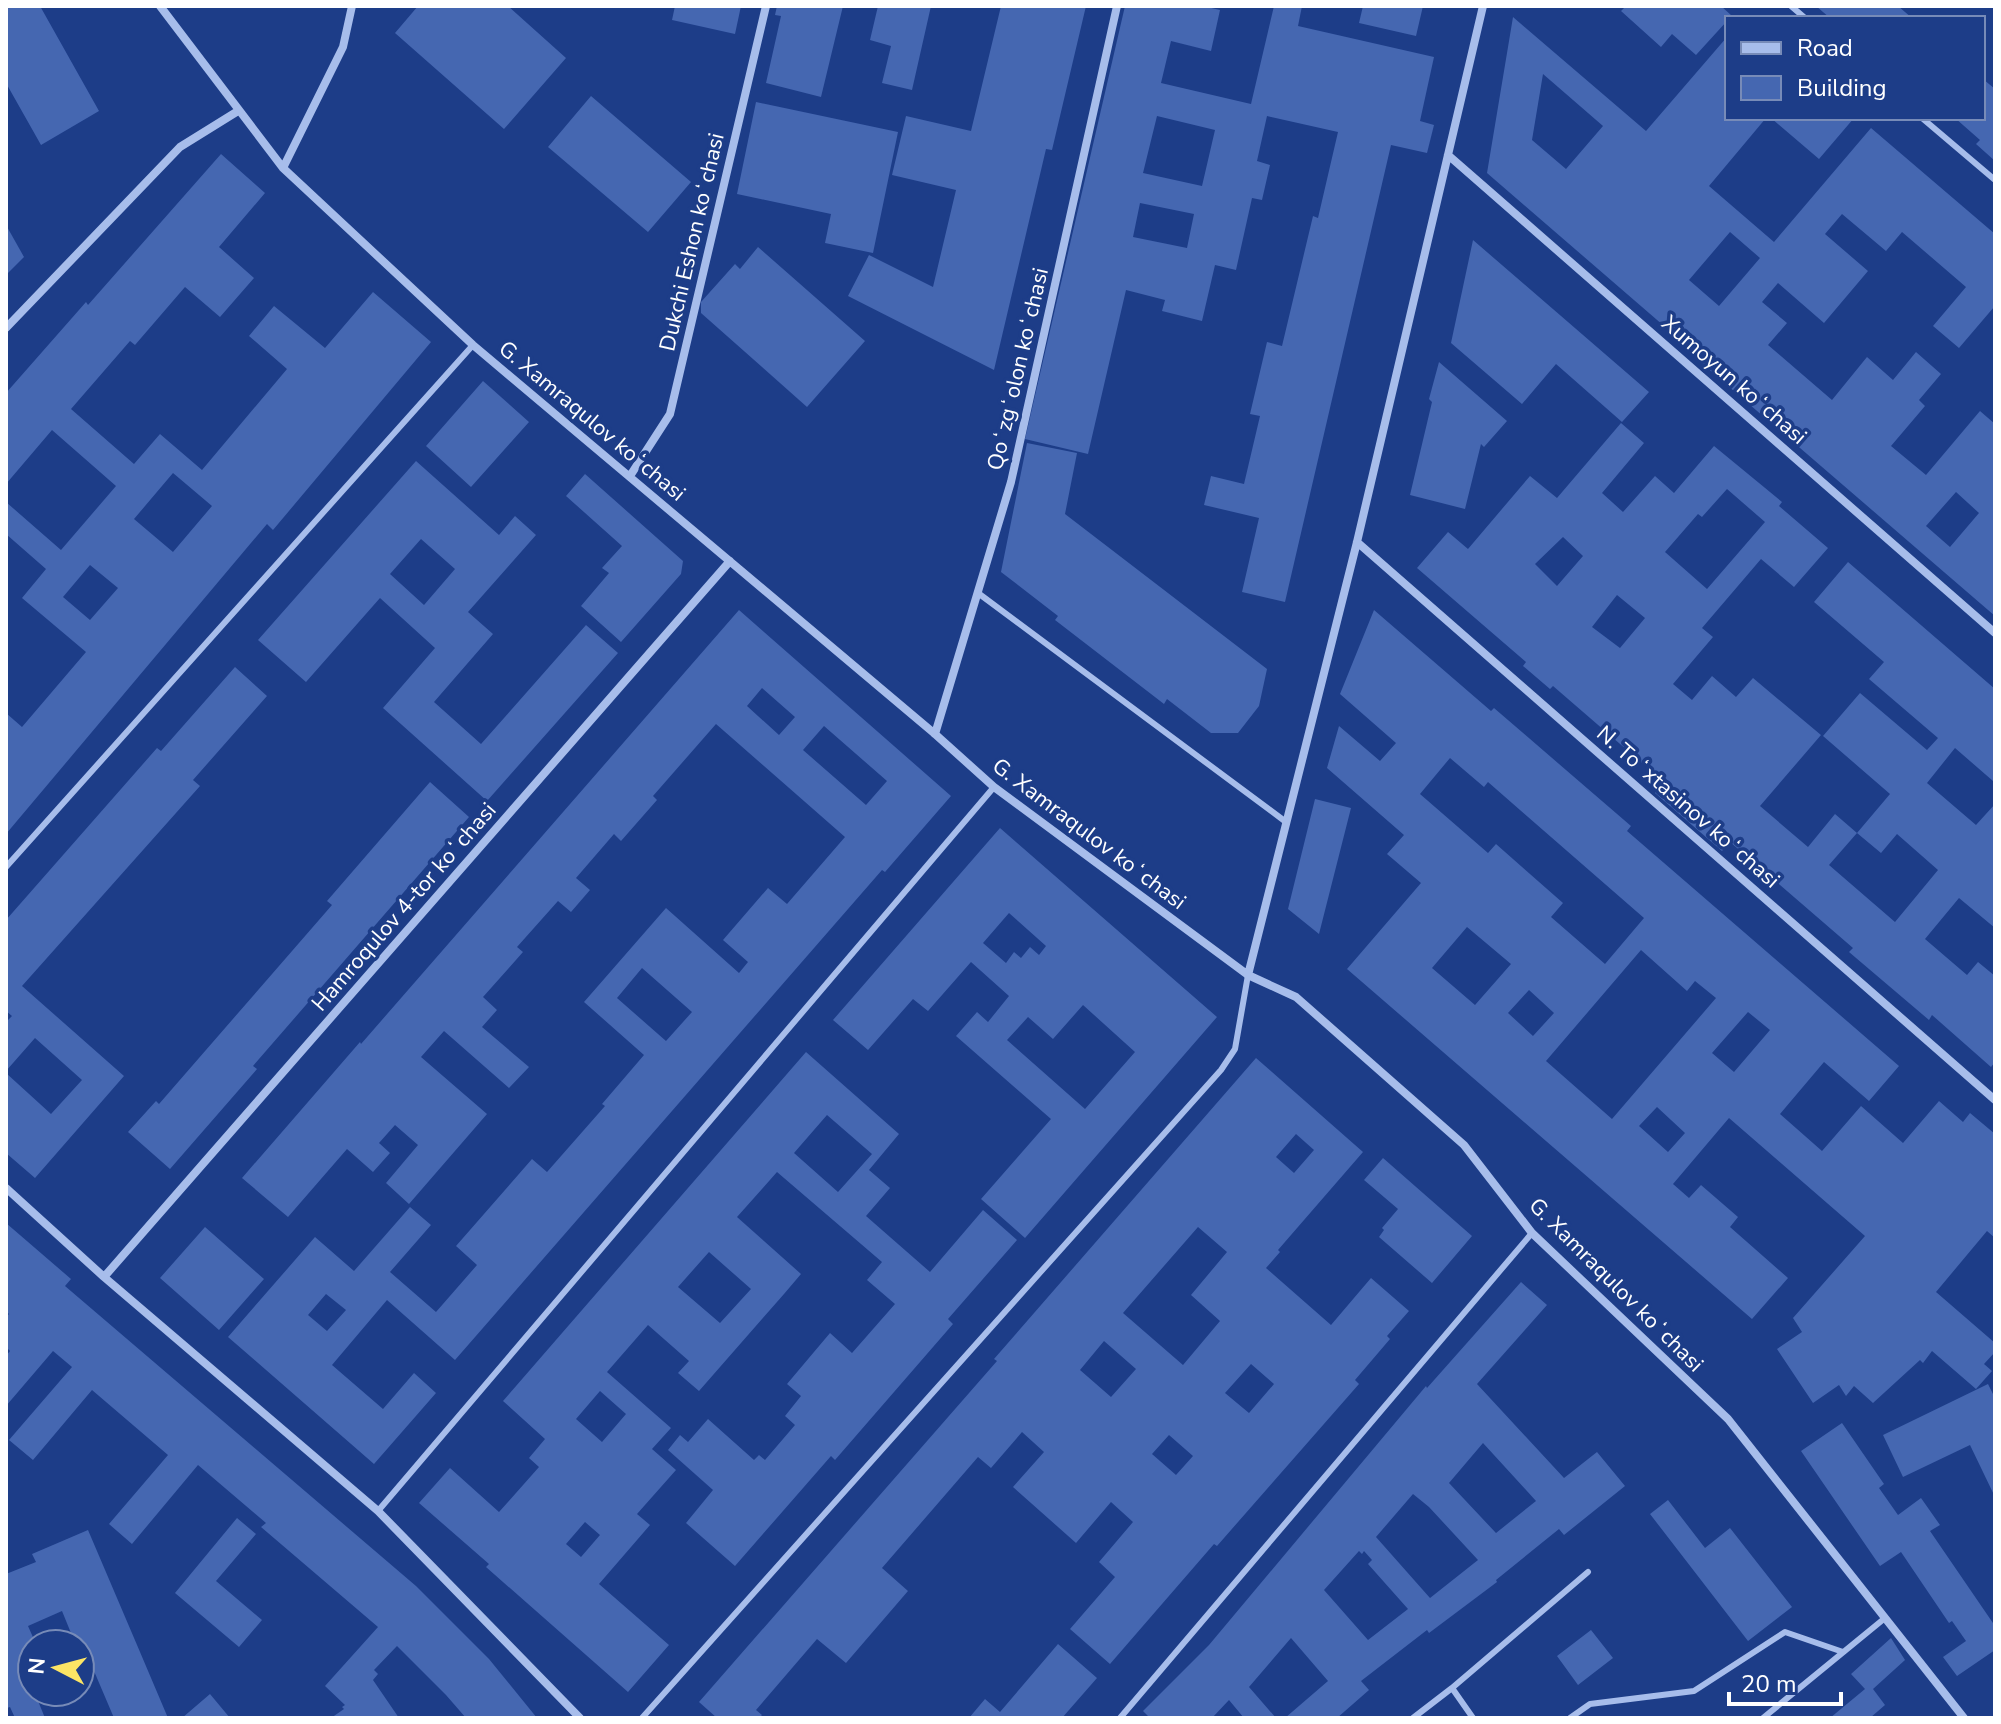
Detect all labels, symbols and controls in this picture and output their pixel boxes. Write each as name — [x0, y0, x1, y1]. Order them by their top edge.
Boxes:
legend — [1725, 16, 1985, 120]
text: Road — [1797, 32, 1853, 64]
text: Building — [1797, 72, 1887, 104]
street label: Dukchi Eshon koʻchasi — [652, 130, 732, 354]
street label: Qoʻzgʻolon koʻchasi — [980, 265, 1056, 473]
street label: Xumoyun koʻchasi — [1655, 309, 1813, 451]
street label: G. Xamraqulov koʻchasi — [492, 334, 692, 508]
street label: N. Toʻxtasinov koʻchasi — [1590, 719, 1786, 895]
street label: G. Xamraqulov koʻchasi — [986, 751, 1192, 917]
street label: Hamroqulov 4-tor koʻchasi — [305, 796, 503, 1018]
street label: G. Xamraqulov koʻchasi — [1522, 1191, 1710, 1379]
north arrow — [16, 1628, 96, 1708]
text: N — [21, 1656, 53, 1676]
scale bar — [1729, 1656, 1841, 1706]
text: 20 m — [1741, 1668, 1797, 1700]

